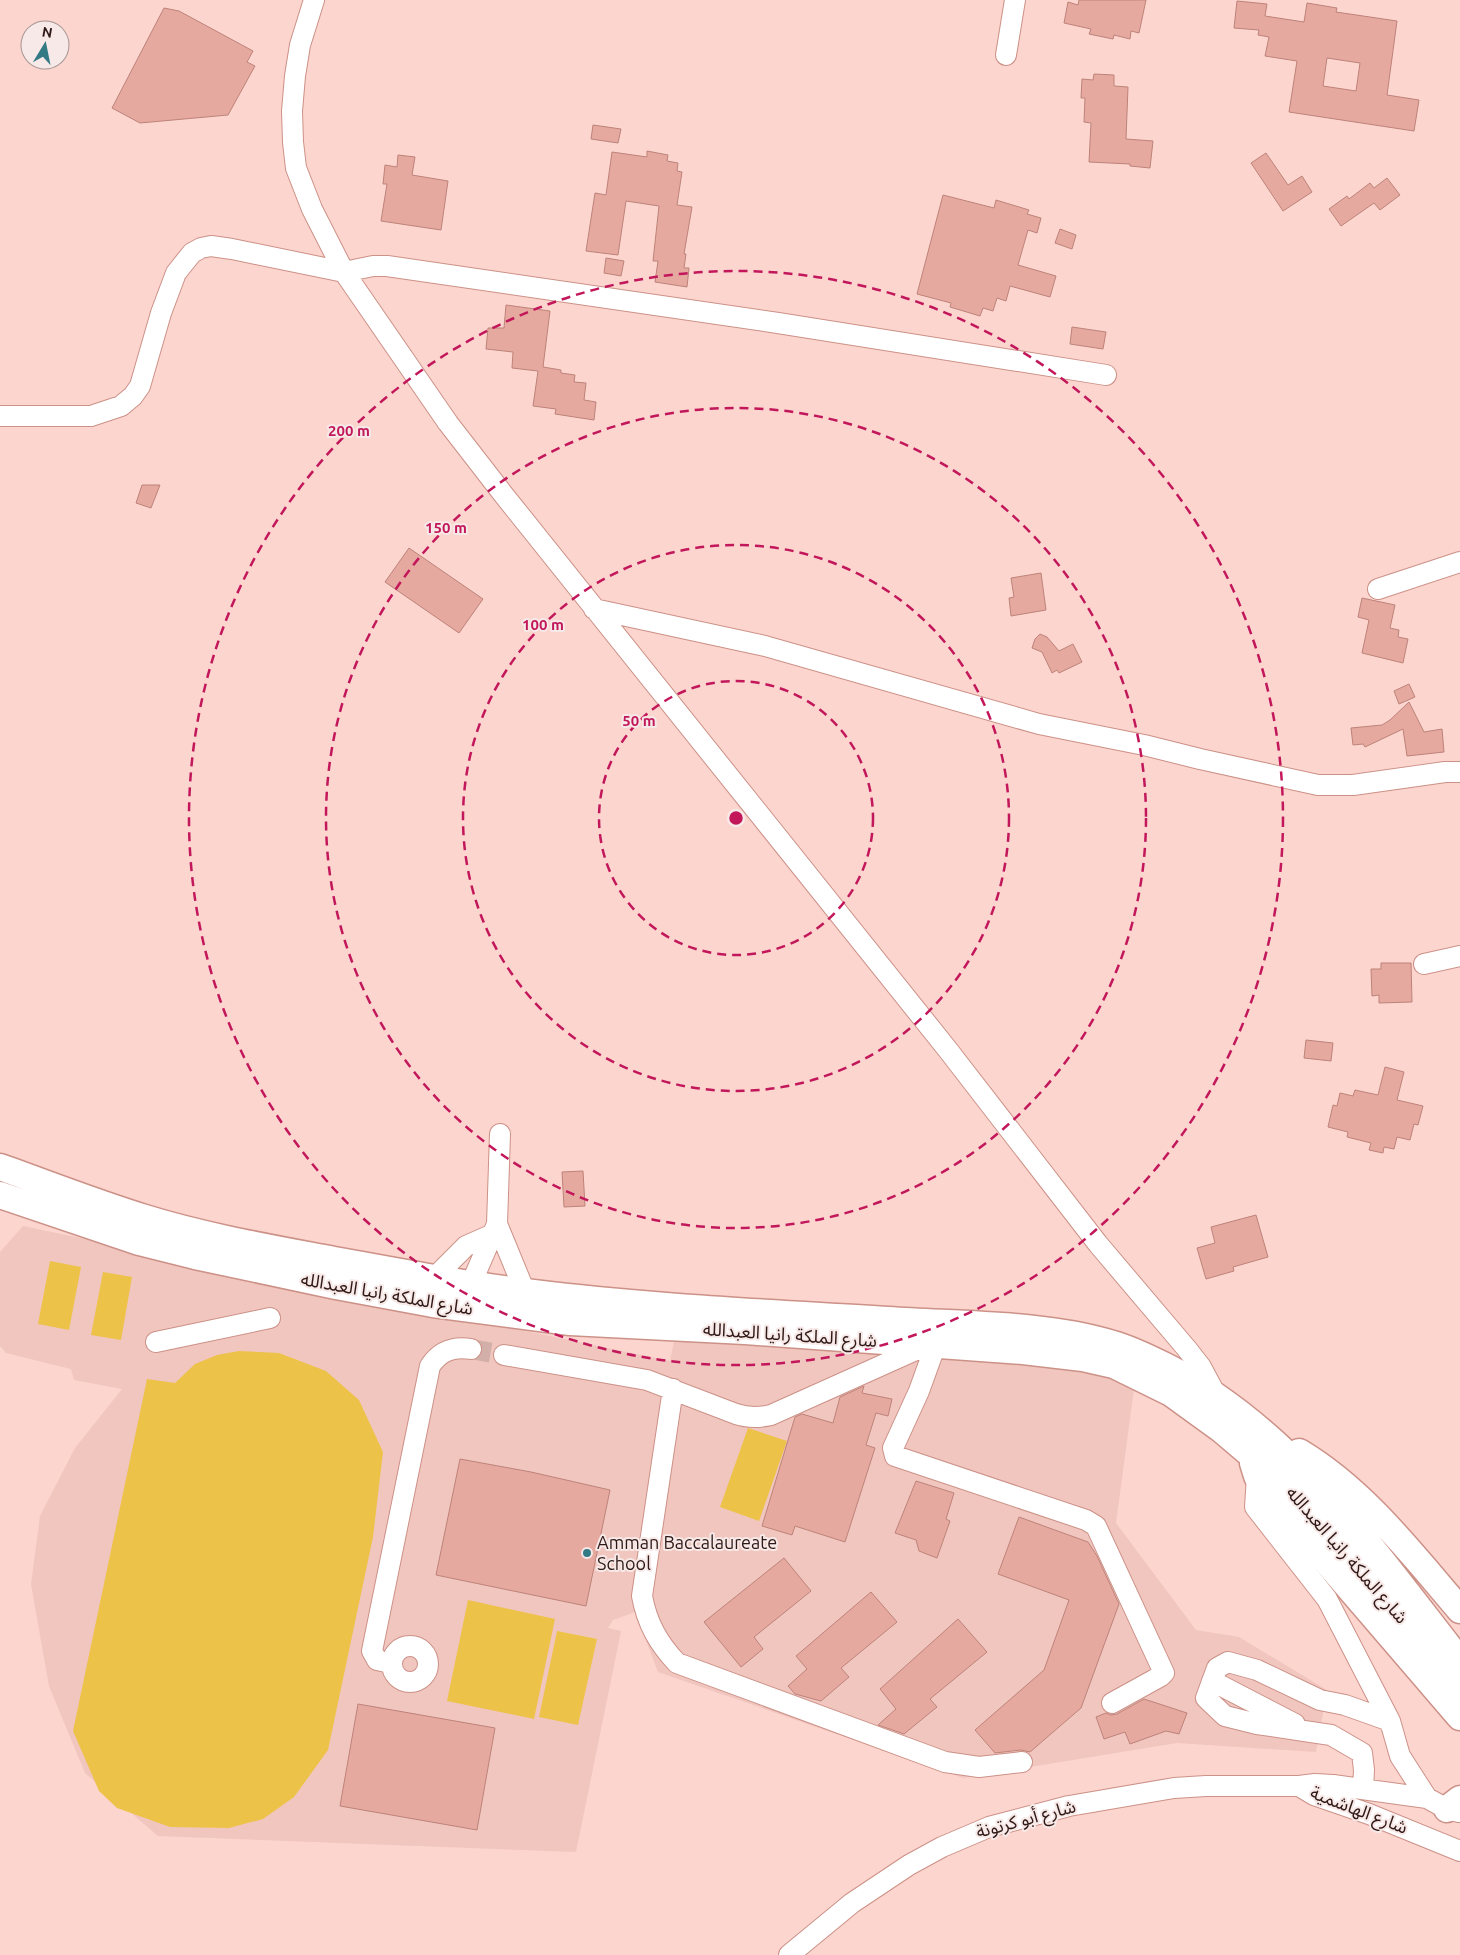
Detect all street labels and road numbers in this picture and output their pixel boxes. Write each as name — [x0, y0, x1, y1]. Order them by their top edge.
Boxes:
street label: شارع الملكة رانيا العبدالله — [299, 1268, 475, 1323]
street label: شارع الملكة رانيا العبدالله — [702, 1318, 878, 1355]
street label: شارع الملكة رانيا العبدالله — [1279, 1482, 1413, 1630]
street label: شارع الهاشمية — [1306, 1781, 1411, 1841]
street label: شارع أبو كرتونة — [974, 1795, 1079, 1846]

